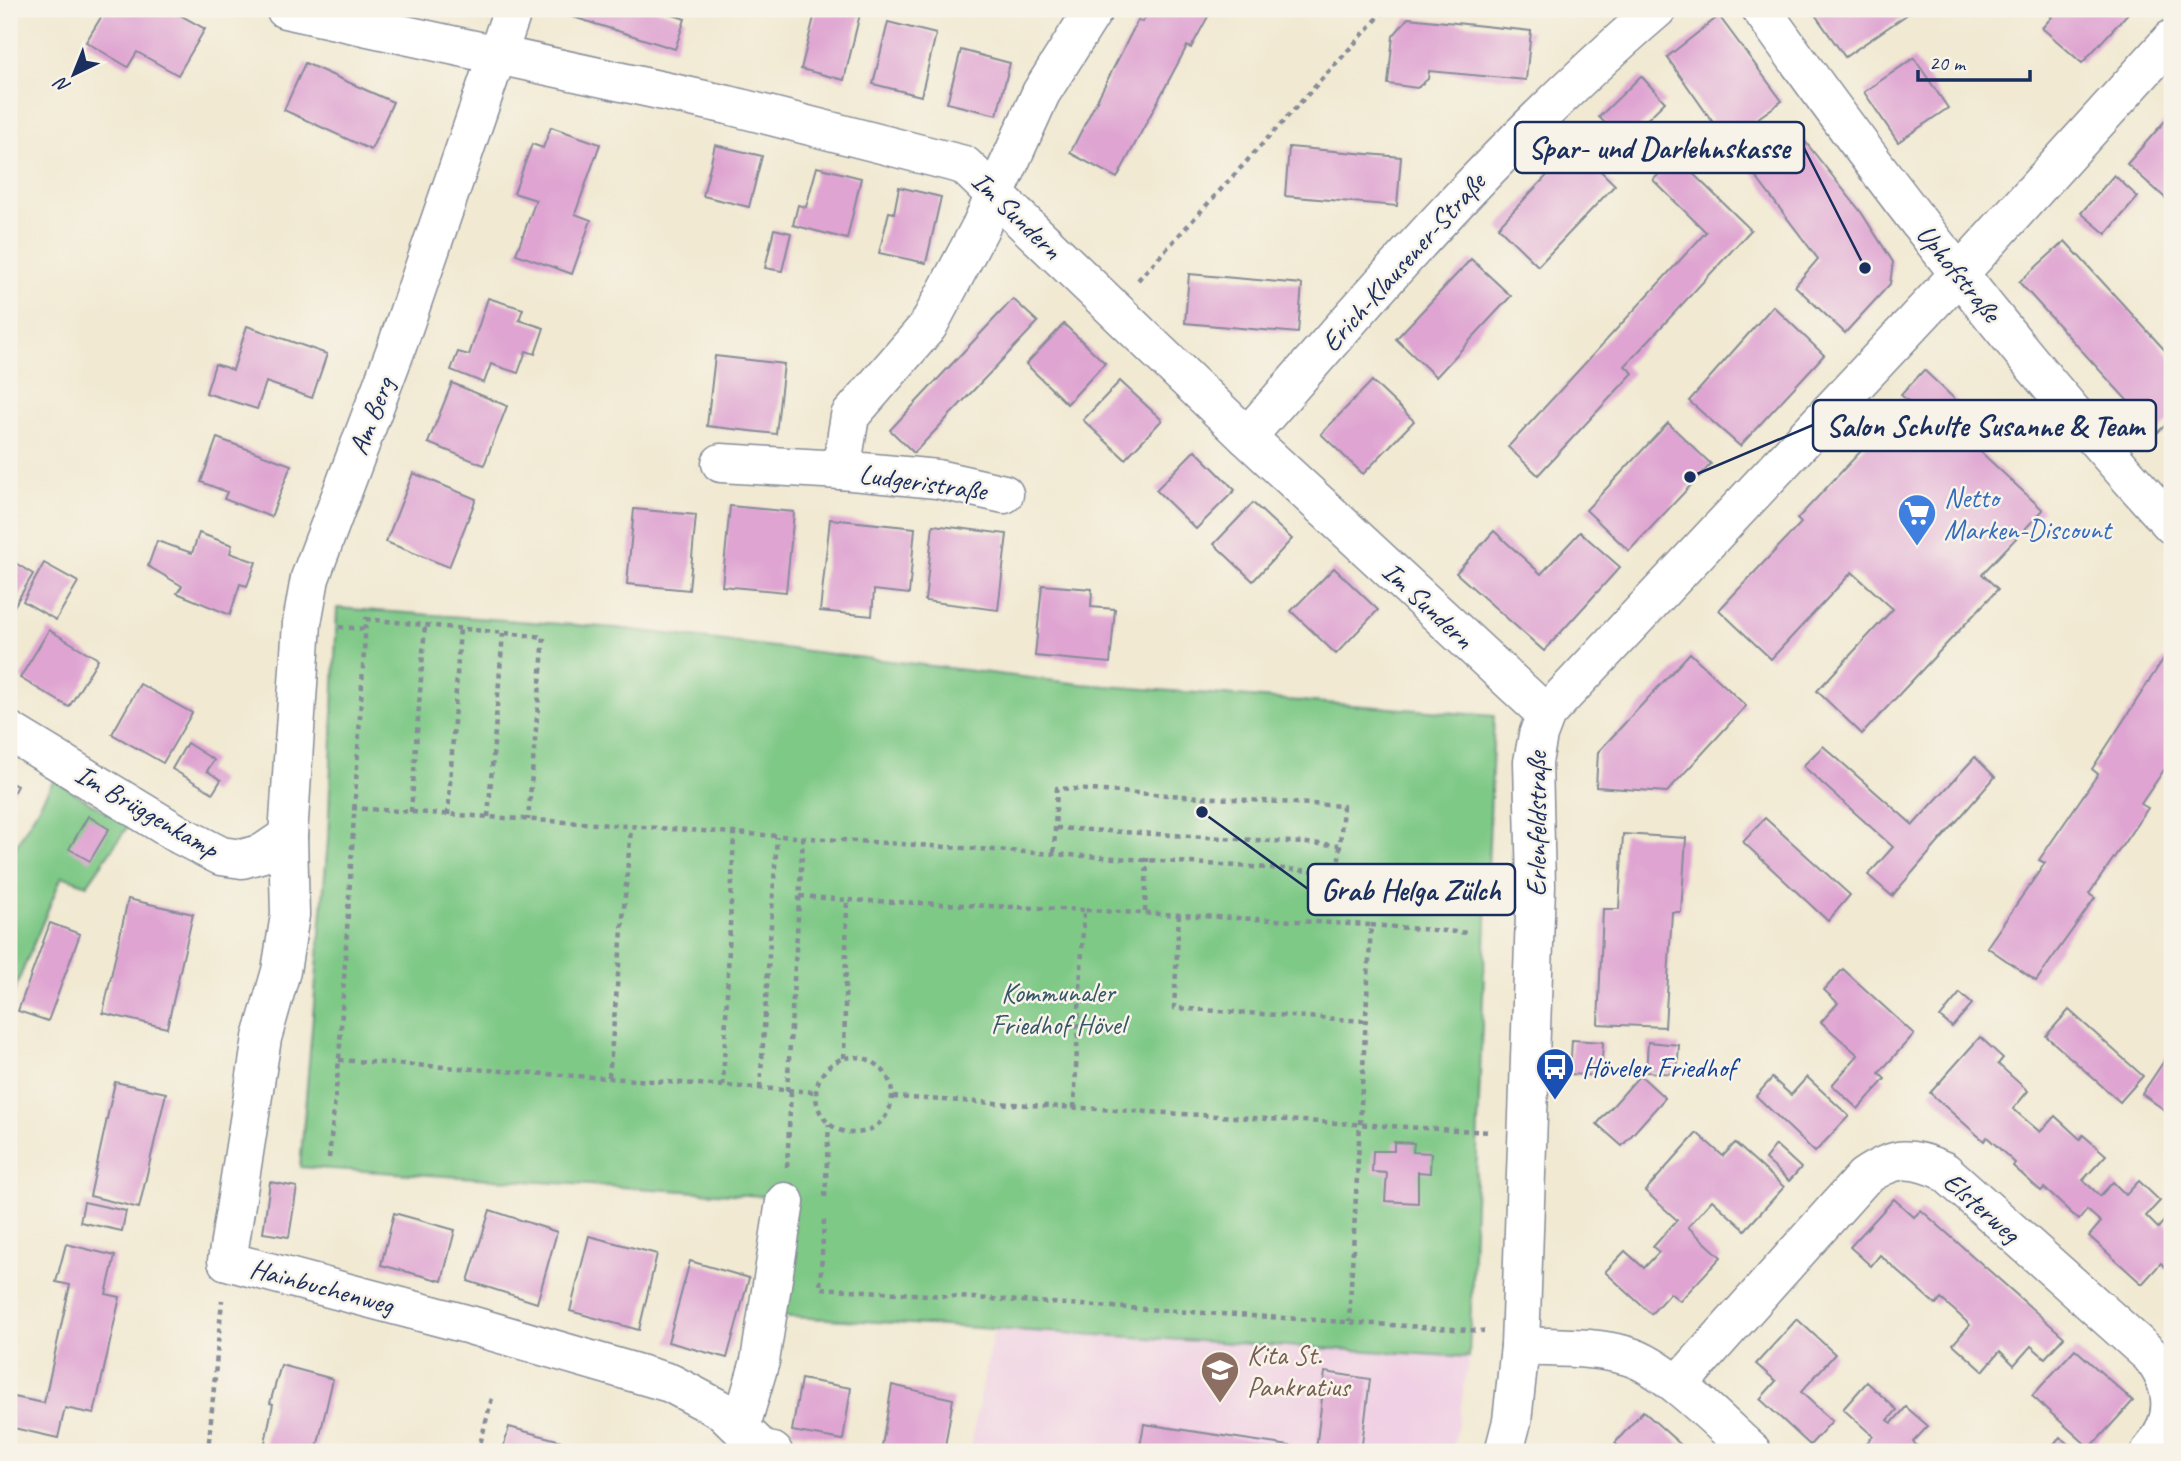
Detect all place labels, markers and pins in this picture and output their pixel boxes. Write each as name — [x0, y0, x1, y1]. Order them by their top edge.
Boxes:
callout: Spar- und Darlehnskasse — [1515, 122, 1804, 173]
callout: Salon Schulte Susanne & Team — [1813, 400, 2156, 451]
place label: Netto Marken-Discount — [1944, 480, 2114, 547]
supermarket icon: Netto Marken-Discount — [1896, 492, 1938, 547]
callout: Grab Helga Zülch — [1308, 864, 1515, 915]
bus stop icon: Höveler Friedhof — [1534, 1046, 1576, 1101]
place label: Höveler Friedhof — [1582, 1050, 1741, 1085]
place label: Kita St. Pankratius — [1247, 1337, 1352, 1404]
school or university icon: Kita St. Pankratius — [1199, 1349, 1241, 1404]

